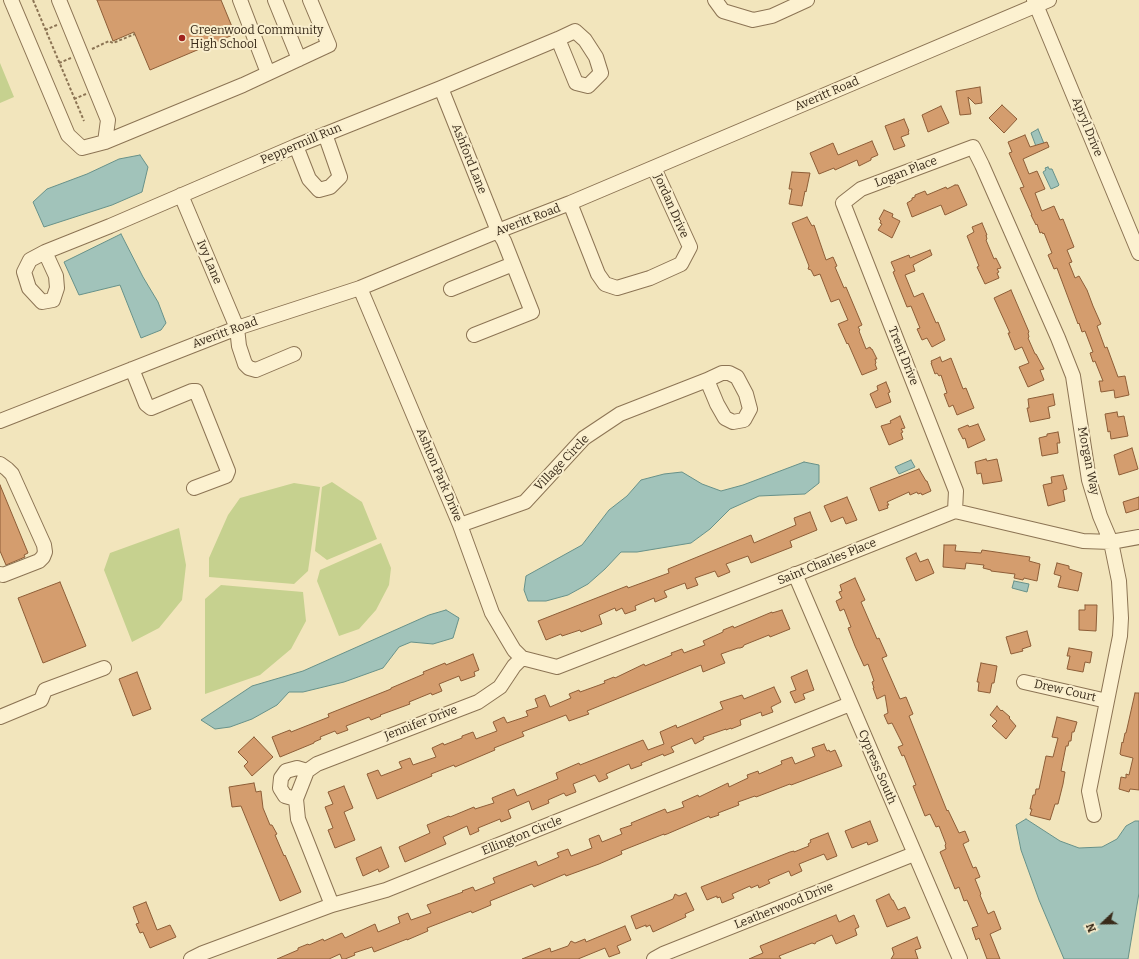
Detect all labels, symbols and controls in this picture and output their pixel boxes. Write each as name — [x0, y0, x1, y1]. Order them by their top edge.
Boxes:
place label: Greenwood Community High School — [190, 24, 323, 52]
marker: Greenwood Community High School — [177, 33, 187, 43]
street label: Averitt Road — [793, 74, 861, 114]
street label: Apryl Drive — [1069, 95, 1105, 159]
street label: Peppermill Run — [258, 120, 344, 168]
street label: Ashford Lane — [448, 122, 490, 196]
street label: Logan Place — [873, 153, 939, 191]
street label: Jordan Drive — [650, 172, 692, 240]
street label: Averitt Road — [493, 201, 563, 239]
street label: Ivy Lane — [193, 238, 225, 286]
street label: Averitt Road — [190, 315, 260, 351]
street label: Trent Drive — [885, 324, 921, 388]
street label: Ashton Park Drive — [413, 426, 465, 524]
street label: Morgan Way — [1074, 426, 1102, 496]
street label: Village Circle — [532, 432, 592, 494]
street label: Saint Charles Place — [775, 536, 879, 588]
street label: Drew Court — [1033, 677, 1097, 705]
street label: Jennifer Drive — [382, 702, 460, 744]
street label: Cypress South — [855, 728, 899, 806]
street label: Ellington Circle — [480, 813, 564, 859]
street label: Leatherwood Drive — [732, 880, 836, 932]
north arrow — [1083, 903, 1123, 943]
text: N — [1084, 921, 1099, 934]

